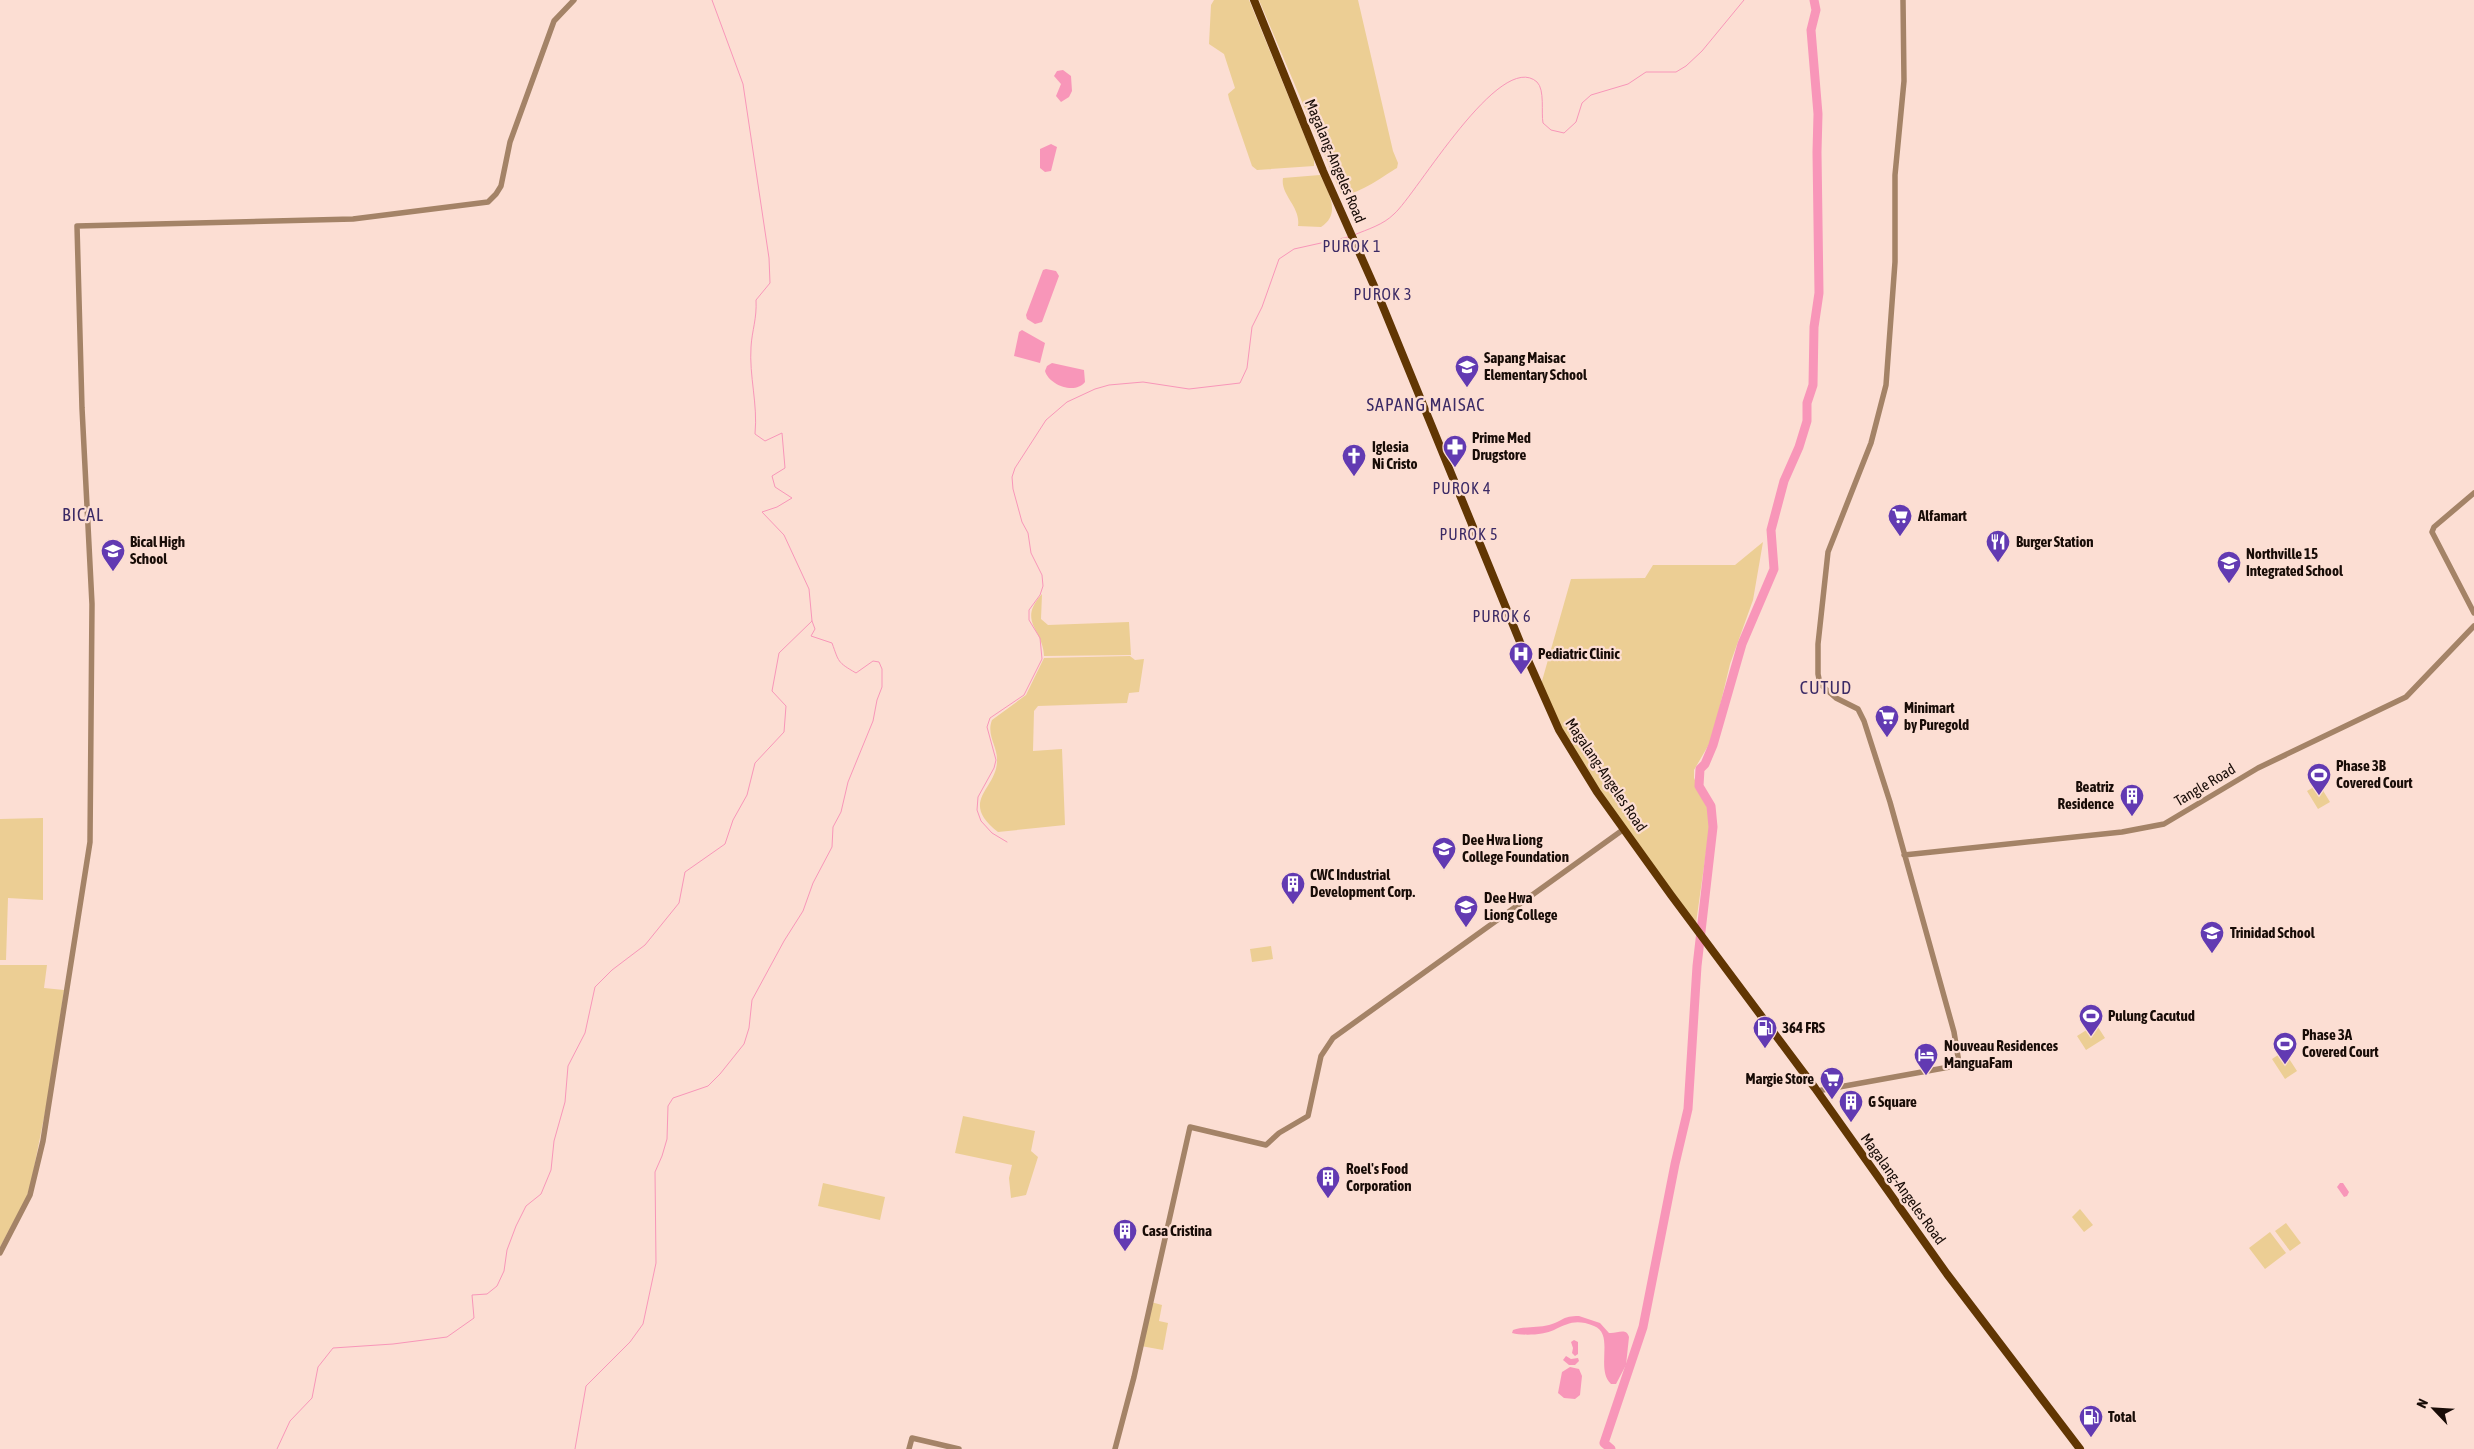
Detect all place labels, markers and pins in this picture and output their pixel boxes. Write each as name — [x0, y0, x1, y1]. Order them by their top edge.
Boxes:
place label: Sapang Maisac Elementary School — [1484, 349, 1588, 383]
school or university icon: Sapang Maisac Elementary School — [1454, 354, 1480, 388]
place label: Prime Med Drugstore — [1472, 429, 1531, 463]
pharmacy icon: Prime Med Drugstore — [1442, 434, 1468, 468]
place label: Iglesia Ni Cristo — [1372, 438, 1418, 472]
church icon: Iglesia Ni Cristo — [1341, 443, 1367, 477]
supermarket icon: Alfamart — [1887, 503, 1913, 537]
place label: Alfamart — [1917, 507, 1967, 524]
restaurant icon: Burger Station — [1985, 529, 2011, 563]
place label: Bical High School — [130, 533, 185, 567]
place label: Burger Station — [2016, 533, 2093, 550]
school or university icon: Bical High School — [100, 538, 126, 572]
place label: Northville 15 Integrated School — [2246, 545, 2344, 579]
school or university icon: Northville 15 Integrated School — [2216, 550, 2242, 584]
hospital icon: Pediatric Clinic — [1508, 641, 1534, 675]
place label: Pediatric Clinic — [1538, 645, 1620, 662]
place label: Minimart by Puregold — [1904, 699, 1969, 733]
supermarket icon: Minimart by Puregold — [1874, 704, 1900, 738]
place label: Phase 3B Covered Court — [2336, 757, 2413, 791]
sports icon: Phase 3B Covered Court — [2306, 762, 2332, 796]
place label: Beatriz Residence — [2057, 778, 2115, 812]
building icon: Beatriz Residence — [2119, 783, 2145, 817]
place label: Dee Hwa Liong College Foundation — [1462, 831, 1569, 865]
school or university icon: Dee Hwa Liong College Foundation — [1431, 836, 1457, 870]
place label: CWC Industrial Development Corp. — [1310, 866, 1415, 900]
building icon: CWC Industrial Development Corp. — [1280, 871, 1306, 905]
place label: Dee Hwa Liong College — [1484, 889, 1558, 923]
school or university icon: Dee Hwa Liong College — [1453, 894, 1479, 928]
school or university icon: Trinidad School — [2199, 920, 2225, 954]
place label: Trinidad School — [2230, 924, 2316, 941]
sports icon: Pulung Cacutud — [2078, 1003, 2104, 1037]
place label: Pulung Cacutud — [2108, 1007, 2195, 1024]
fuel station icon: 364 FRS — [1752, 1015, 1778, 1049]
place label: 364 FRS — [1782, 1019, 1826, 1036]
place label: Phase 3A Covered Court — [2302, 1026, 2379, 1060]
sports icon: Phase 3A Covered Court — [2272, 1031, 2298, 1065]
place label: Nouveau Residences ManguaFam — [1944, 1037, 2059, 1071]
hotel icon: Nouveau Residences ManguaFam — [1913, 1042, 1939, 1076]
supermarket icon: Margie Store — [1819, 1066, 1845, 1100]
place label: Margie Store — [1745, 1070, 1814, 1087]
building icon: G Square — [1838, 1089, 1864, 1123]
place label: G Square — [1868, 1093, 1917, 1110]
place label: Roel's Food Corporation — [1346, 1160, 1412, 1194]
building icon: Roel's Food Corporation — [1315, 1165, 1341, 1199]
building icon: Casa Cristina — [1112, 1218, 1138, 1252]
place label: Casa Cristina — [1142, 1222, 1212, 1239]
fuel station icon: Total — [2078, 1404, 2104, 1438]
place label: Total — [2108, 1408, 2137, 1425]

